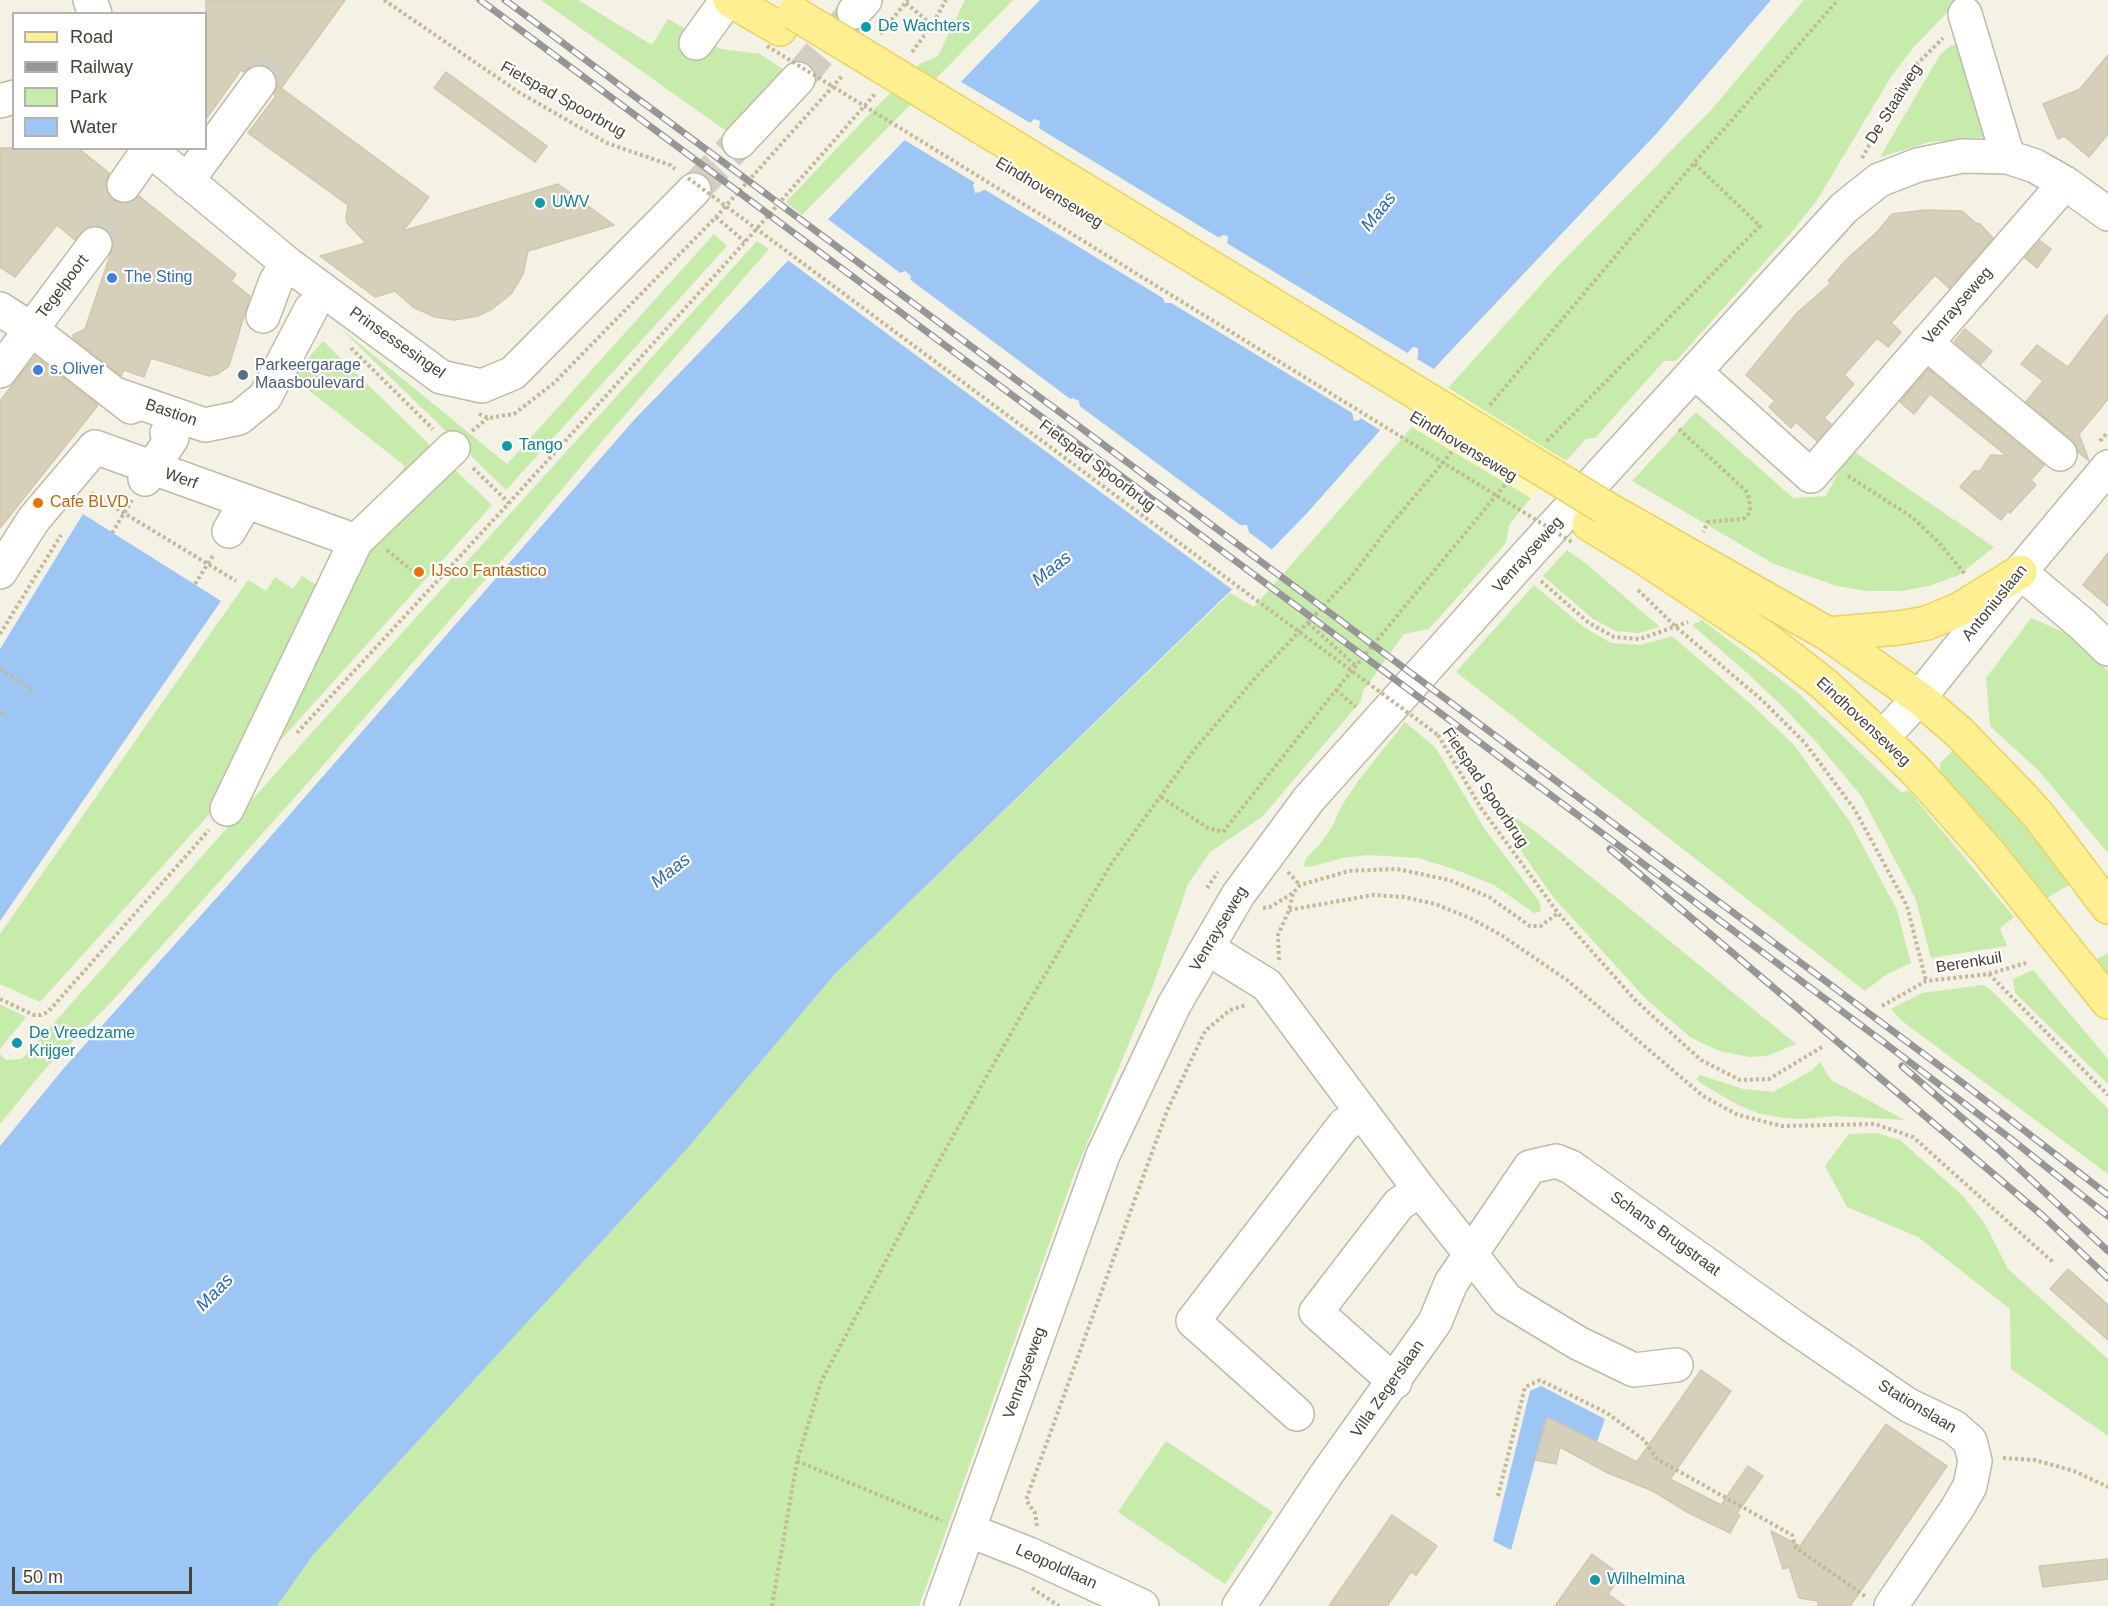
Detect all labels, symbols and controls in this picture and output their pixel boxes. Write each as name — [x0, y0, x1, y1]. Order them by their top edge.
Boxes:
legend — [12, 12, 207, 150]
place label: De Wachters — [878, 17, 970, 37]
marker: De Wachters — [859, 20, 873, 34]
text: Road — [70, 27, 113, 47]
text: Railway — [70, 57, 133, 77]
street label: Fietspad Spoorbrug — [497, 58, 629, 142]
street label: De Staaiweg — [1862, 60, 1926, 148]
text: Park — [70, 87, 107, 107]
text: Water — [70, 117, 117, 137]
street label: Eindhovenseweg — [992, 153, 1106, 233]
water label: Maas — [1357, 188, 1401, 236]
place label: UWV — [552, 193, 589, 213]
marker: UWV — [533, 196, 547, 210]
street label: Tegelpoort — [33, 251, 93, 323]
street label: Venrayseweg — [1919, 263, 1997, 349]
place label: The Sting — [124, 268, 192, 288]
marker: The Sting — [105, 271, 119, 285]
street label: Prinsessesingel — [346, 303, 448, 383]
place label: Parkeergarage Maasboulevard — [255, 356, 364, 394]
place label: s.Oliver — [50, 360, 104, 380]
marker: s.Oliver — [31, 363, 45, 377]
marker: Parkeergarage Maasboulevard — [236, 368, 250, 382]
street label: Bastion — [143, 395, 199, 431]
street label: Eindhovenseweg — [1406, 407, 1520, 487]
street label: Fietspad Spoorbrug — [1035, 416, 1159, 516]
place label: Tango — [519, 436, 563, 456]
marker: Tango — [500, 439, 514, 453]
street label: Werf — [162, 464, 200, 494]
place label: Cafe BLVD — [50, 493, 129, 513]
marker: Cafe BLVD — [31, 496, 45, 510]
street label: Venrayseweg — [1489, 513, 1567, 597]
water label: Maas — [1028, 547, 1076, 591]
street label: Antoniuslaan — [1958, 561, 2032, 645]
place label: IJsco Fantastico — [431, 562, 547, 582]
marker: IJsco Fantastico — [412, 565, 426, 579]
street label: Eindhovenseweg — [1812, 673, 1914, 771]
street label: Fietspad Spoorbrug — [1438, 724, 1532, 852]
water label: Maas — [647, 849, 695, 893]
street label: Venrayseweg — [1186, 883, 1252, 975]
street label: Berenkuil — [1935, 948, 2003, 978]
place label: De Vreedzame Krijger — [29, 1024, 135, 1062]
marker: De Vreedzame Krijger — [10, 1036, 24, 1050]
street label: Schans Brugstraat — [1606, 1188, 1724, 1280]
water label: Maas — [192, 1270, 238, 1316]
street label: Venrayseweg — [1000, 1325, 1050, 1421]
street label: Villa Zegerslaan — [1347, 1337, 1429, 1441]
street label: Stationslaan — [1874, 1376, 1960, 1438]
street label: Leopoldlaan — [1012, 1540, 1100, 1594]
scale bar — [15, 1555, 195, 1593]
text: 50 m — [23, 1567, 63, 1587]
place label: Wilhelmina — [1607, 1570, 1685, 1590]
marker: Wilhelmina — [1588, 1573, 1602, 1587]

